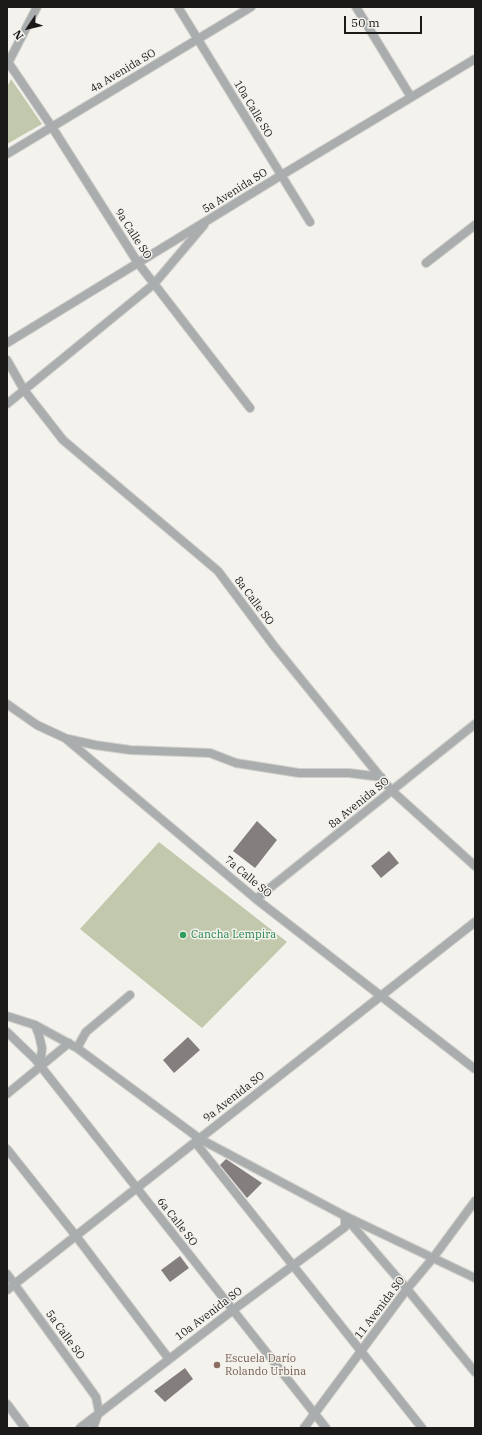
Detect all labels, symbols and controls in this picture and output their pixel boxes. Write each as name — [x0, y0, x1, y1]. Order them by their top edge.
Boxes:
north arrow — [8, 8, 48, 48]
scale bar — [346, 8, 424, 34]
text: 50 m — [351, 15, 380, 30]
text: N — [10, 27, 26, 42]
street label: 4a Avenida SO — [88, 46, 158, 96]
street label: 10a Calle SO — [231, 78, 275, 140]
street label: 5a Avenida SO — [200, 166, 270, 216]
street label: 9a Calle SO — [112, 206, 154, 262]
street label: 8a Calle SO — [231, 574, 277, 628]
street label: 8a Avenida SO — [326, 775, 392, 831]
street label: 7a Calle SO — [222, 853, 274, 901]
place label: Cancha Lempira — [191, 928, 276, 942]
marker: Cancha Lempira — [178, 930, 188, 940]
street label: 9a Avenida SO — [201, 1069, 267, 1125]
street label: 6a Calle SO — [154, 1195, 200, 1249]
street label: 11 Avenida SO — [352, 1274, 408, 1342]
street label: 10a Avenida SO — [173, 1284, 245, 1344]
street label: 5a Calle SO — [43, 1308, 87, 1362]
place label: Escuela Darío Rolando Urbina — [225, 1352, 306, 1378]
marker: Escuela Darío Rolando Urbina — [212, 1360, 222, 1370]

